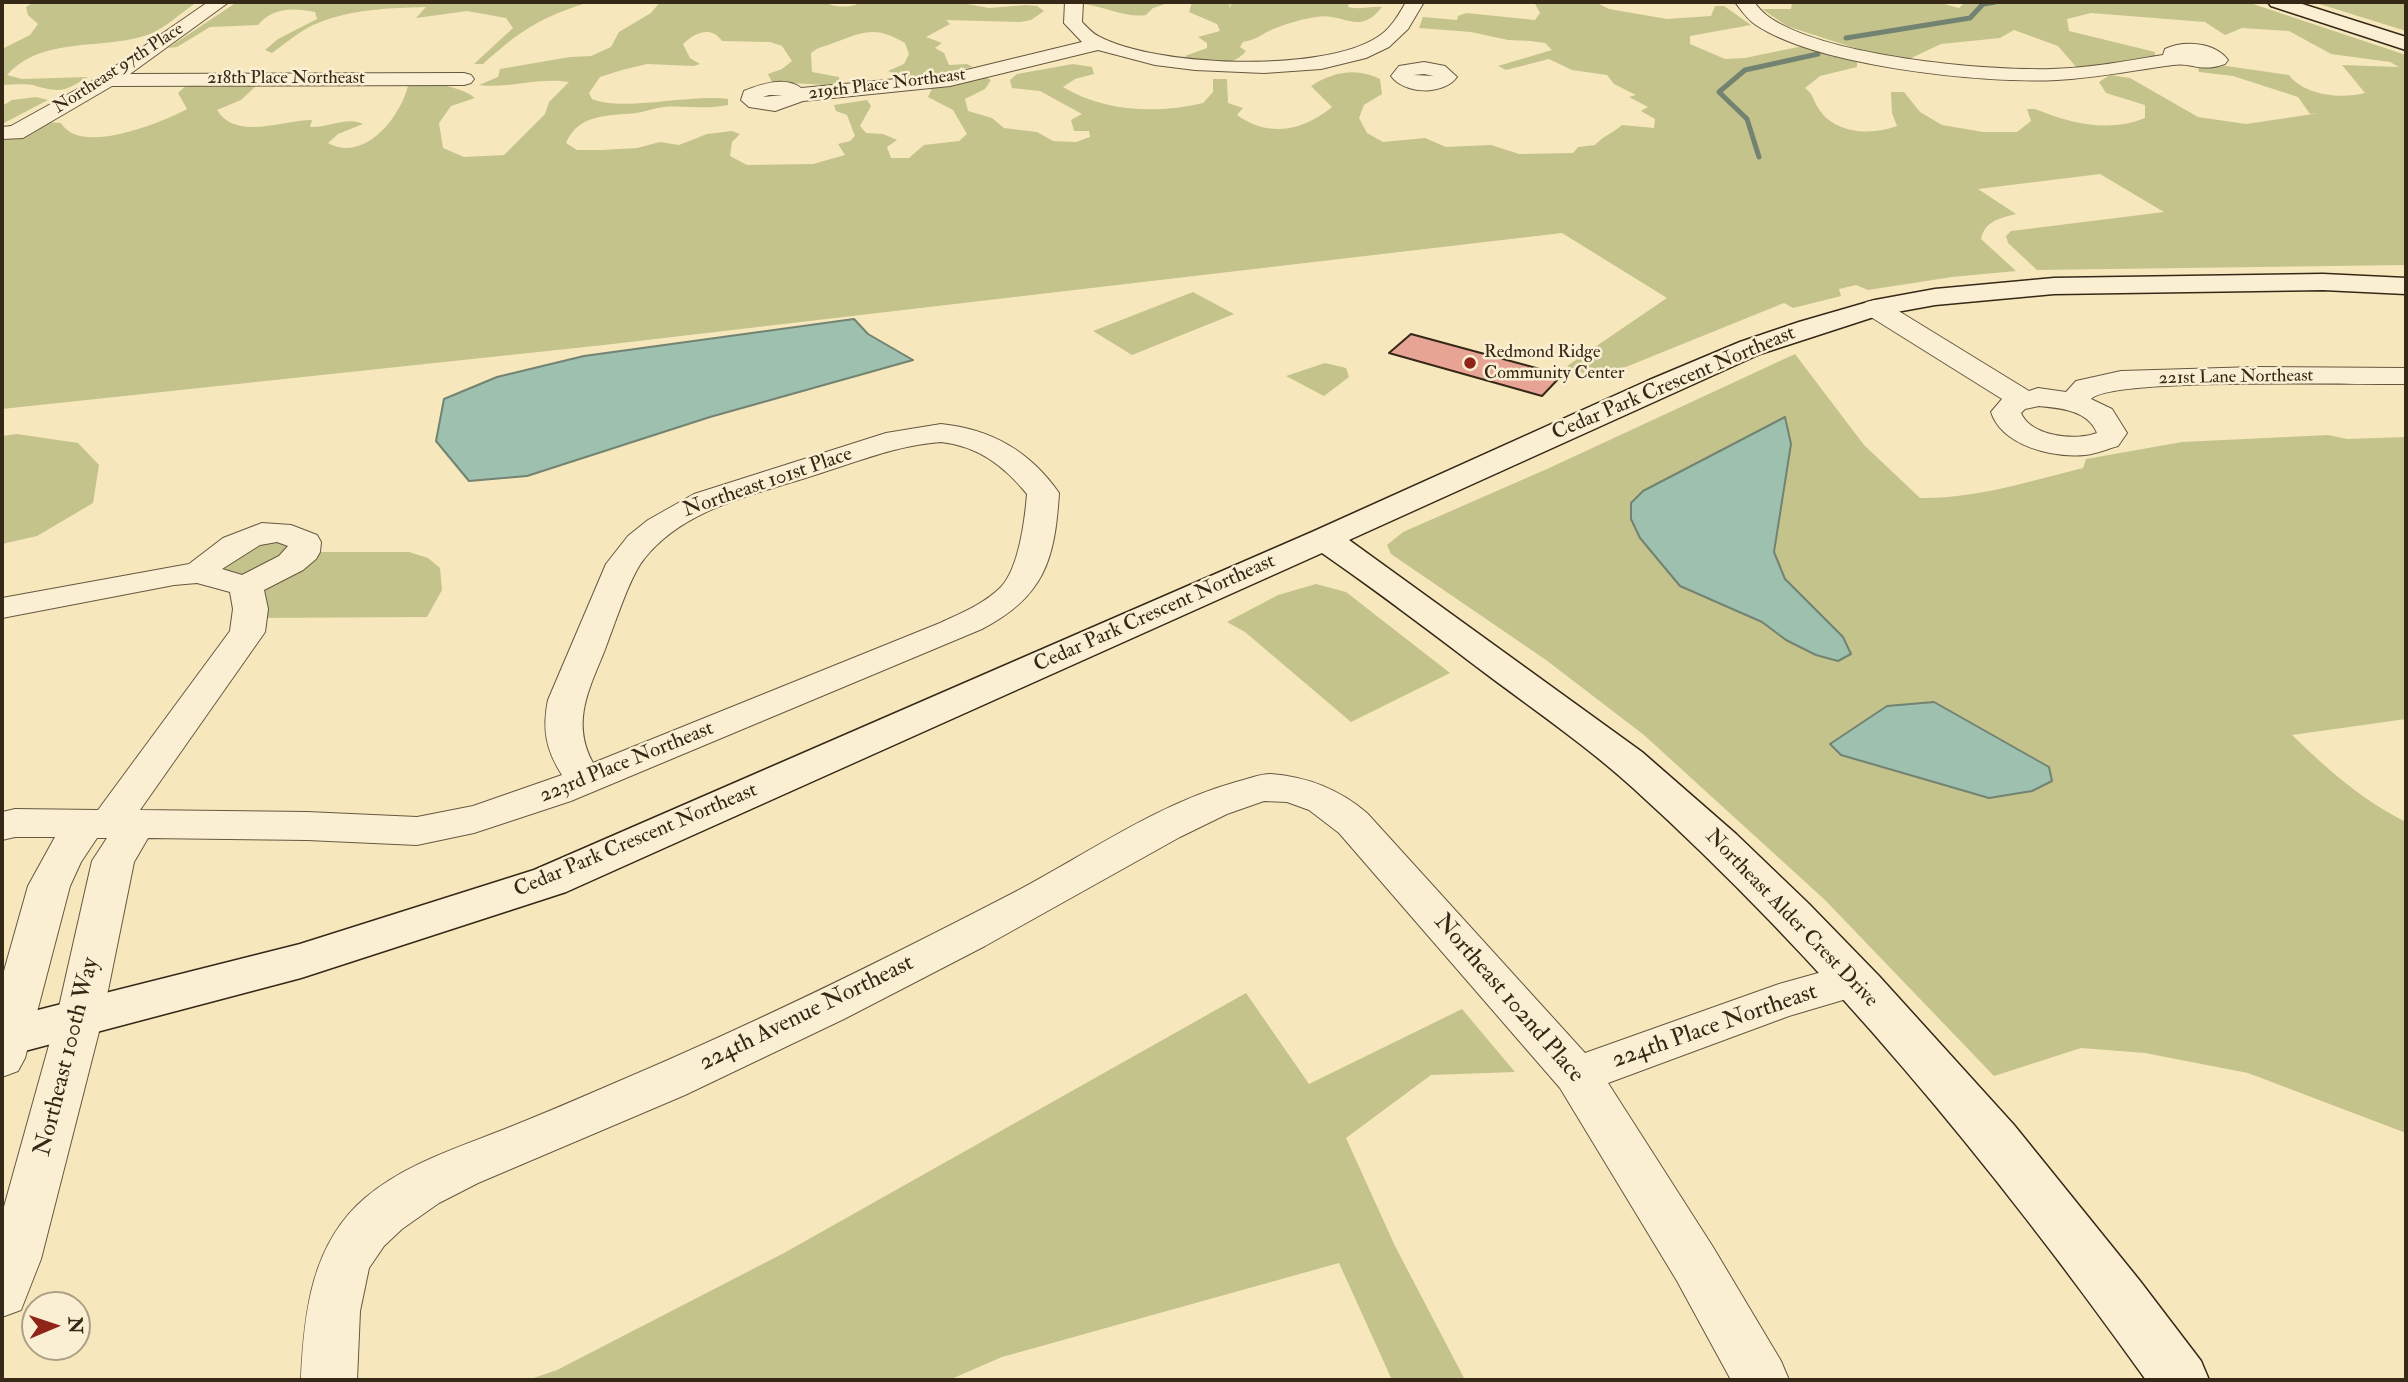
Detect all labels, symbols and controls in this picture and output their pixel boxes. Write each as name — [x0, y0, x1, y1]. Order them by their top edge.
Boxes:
street label: Northeast 97th Place — [50, 19, 188, 119]
street label: 219th Place Northeast — [807, 65, 967, 105]
street label: 218th Place Northeast — [207, 68, 365, 90]
street label: Cedar Park Crescent Northeast — [1549, 321, 1799, 447]
place label: Redmond Ridge Community Center — [1484, 342, 1624, 384]
marker: Redmond Ridge Community Center — [1462, 355, 1478, 371]
street label: 221st Lane Northeast — [2158, 366, 2314, 390]
street label: Northeast 101st Place — [680, 442, 856, 524]
street label: Cedar Park Crescent Northeast — [1030, 549, 1280, 679]
street label: 223rd Place Northeast — [536, 717, 718, 809]
street label: Cedar Park Crescent Northeast — [511, 778, 761, 904]
street label: Northeast Alder Crest Drive — [1699, 825, 1883, 1013]
street label: Northeast 102nd Place — [1427, 909, 1589, 1089]
street label: 224th Avenue Northeast — [695, 950, 919, 1078]
street label: Northeast 100th Way — [29, 955, 107, 1159]
street label: 224th Place Northeast — [1609, 978, 1821, 1076]
north arrow — [21, 1291, 91, 1361]
text: N — [63, 1316, 87, 1334]

